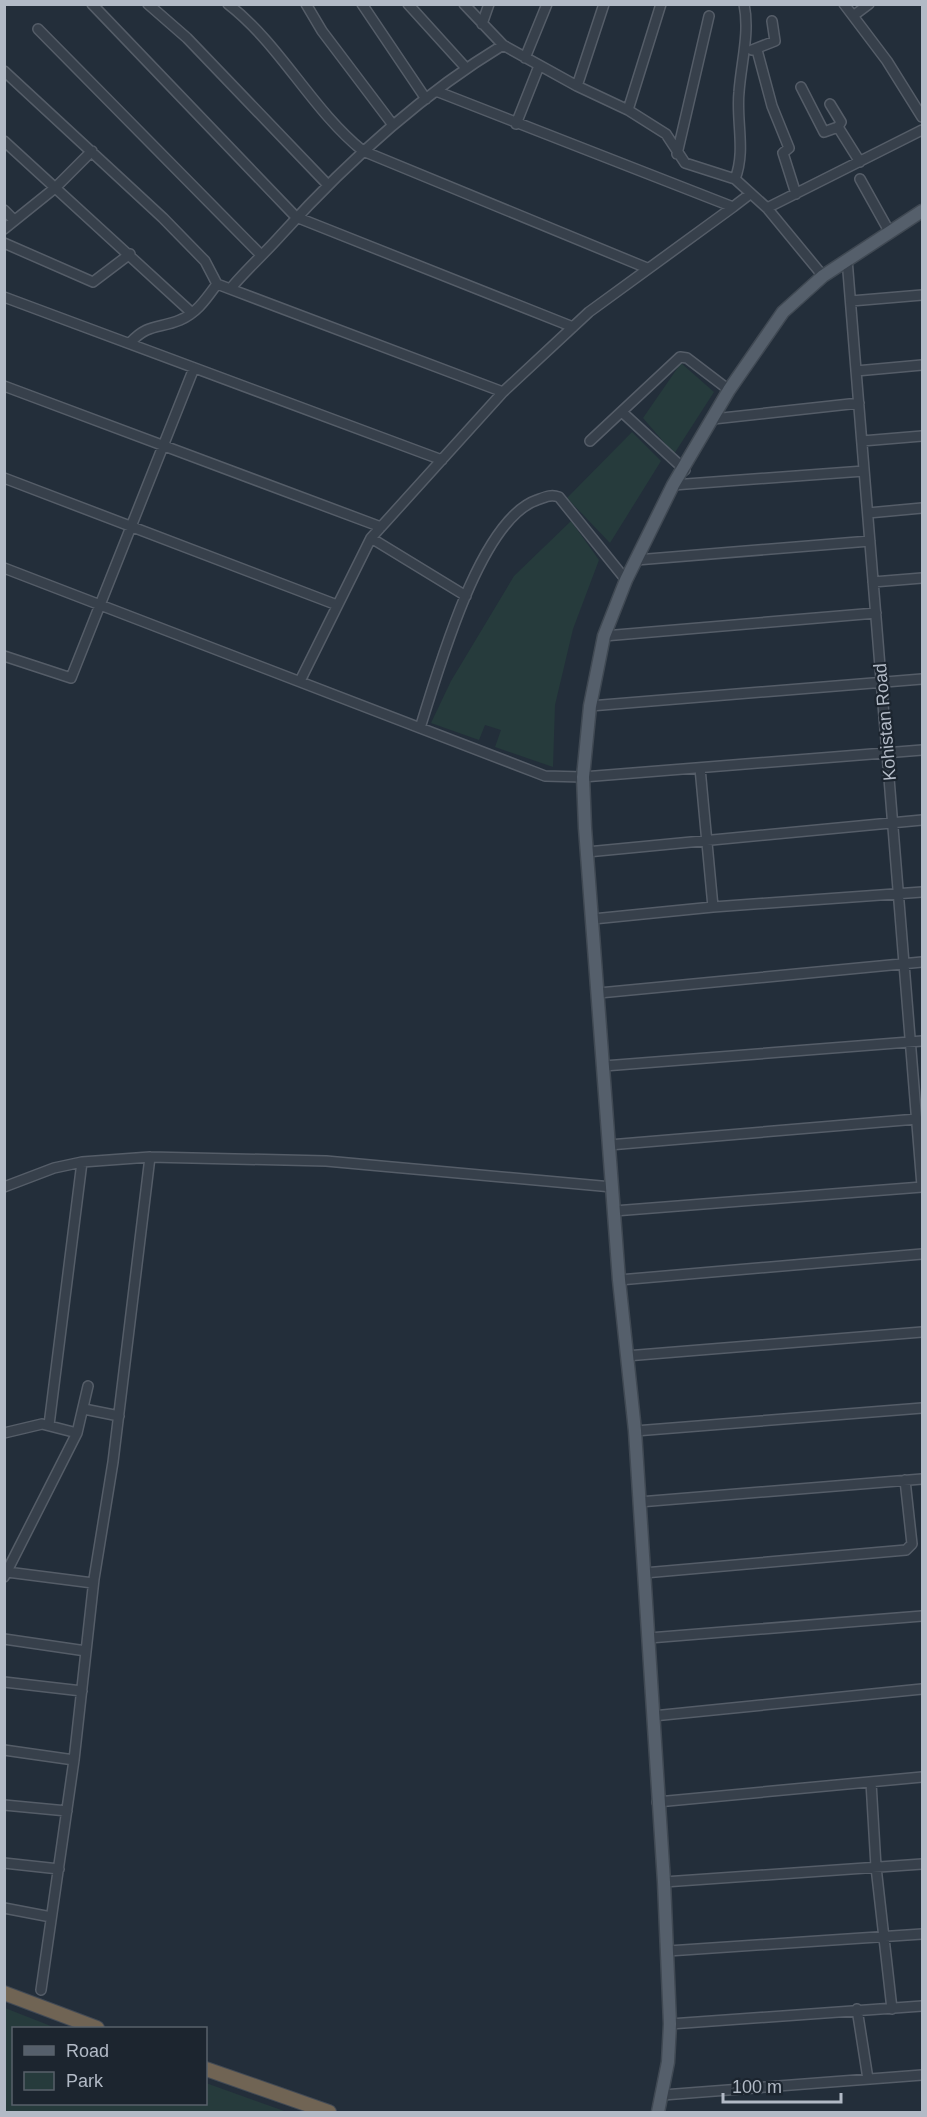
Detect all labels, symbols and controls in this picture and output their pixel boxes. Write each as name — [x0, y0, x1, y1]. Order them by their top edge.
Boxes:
street label: Kohistan Road — [870, 662, 900, 782]
legend — [12, 2027, 207, 2105]
text: Road — [66, 2041, 109, 2061]
scale bar — [723, 2066, 842, 2104]
text: Park — [66, 2071, 104, 2091]
text: 100 m — [732, 2077, 782, 2097]

